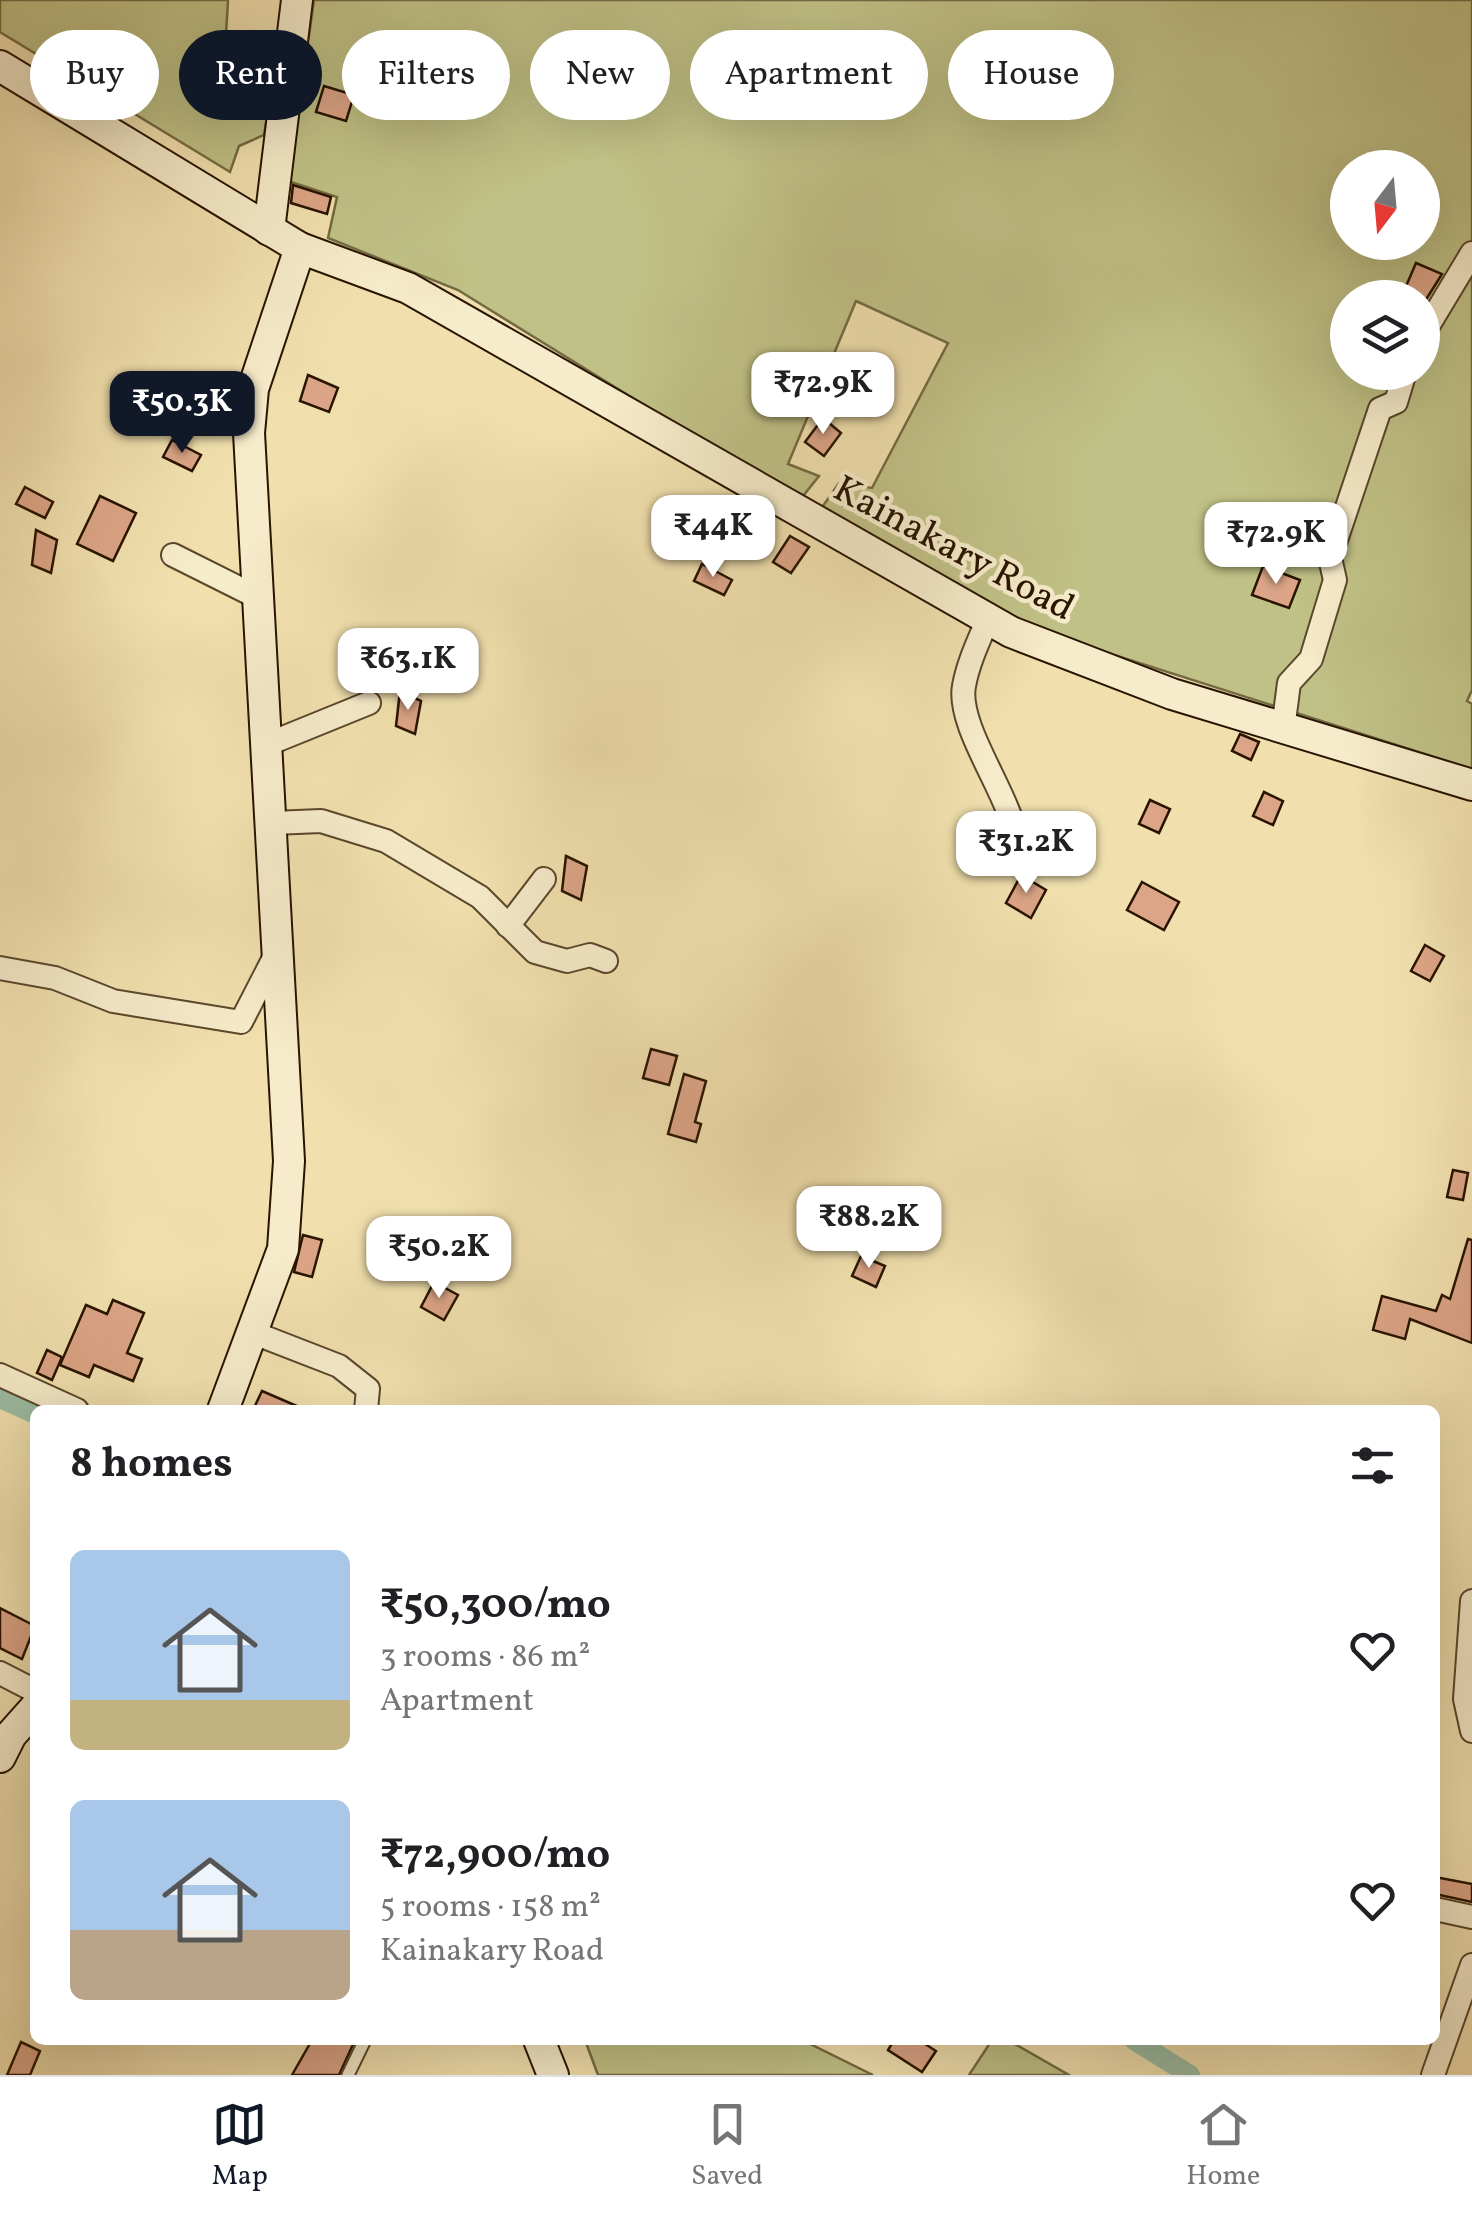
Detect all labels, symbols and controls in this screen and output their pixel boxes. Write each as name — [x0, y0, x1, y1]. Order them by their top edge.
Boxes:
chip: Buy — [30, 30, 159, 120]
chip: Rent — [179, 30, 322, 120]
chip: Filters — [342, 30, 510, 120]
chip: New — [530, 30, 670, 120]
chip: Apartment — [690, 30, 928, 120]
chip: House — [948, 30, 1114, 120]
north arrow — [1330, 150, 1440, 260]
map controls — [1330, 150, 1440, 390]
button: layers — [1330, 280, 1440, 390]
pin: ₹72.9K — [742, 352, 904, 437]
text: ₹72.9K — [773, 362, 873, 406]
pin: ₹50.3K — [101, 371, 263, 456]
text: ₹50.3K — [132, 381, 232, 425]
street label: Kainakary Road — [823, 464, 1083, 636]
pin: ₹44K — [654, 495, 772, 580]
pin: ₹72.9K — [1195, 502, 1357, 587]
text: ₹44K — [673, 505, 753, 549]
text: ₹72.9K — [1226, 512, 1326, 556]
pin: ₹63.1K — [327, 628, 489, 713]
text: ₹63.1K — [360, 638, 456, 682]
pin: ₹31.2K — [945, 811, 1107, 896]
text: ₹31.2K — [978, 821, 1074, 865]
pin: ₹88.2K — [788, 1186, 950, 1271]
text: ₹88.2K — [818, 1196, 920, 1240]
pin: ₹50.2K — [358, 1216, 520, 1301]
text: ₹50.2K — [388, 1226, 490, 1270]
text: 8 homes — [70, 1436, 233, 1495]
icon: filters — [1345, 1438, 1400, 1493]
text: ₹50,300/mo — [380, 1577, 611, 1636]
icon: home — [150, 1590, 270, 1710]
icon: heart — [1345, 1623, 1400, 1678]
text: 3 rooms · 86 m² — [380, 1636, 590, 1680]
text: Apartment — [380, 1680, 534, 1724]
text: ₹72,900/mo — [380, 1827, 610, 1886]
icon: home — [150, 1840, 270, 1960]
icon: heart — [1345, 1873, 1400, 1928]
text: 5 rooms · 158 m² — [380, 1886, 601, 1930]
text: Kainakary Road — [380, 1930, 604, 1974]
tab: Map — [212, 2097, 268, 2196]
tab: Saved — [691, 2097, 763, 2196]
tab: Home — [1186, 2097, 1260, 2196]

